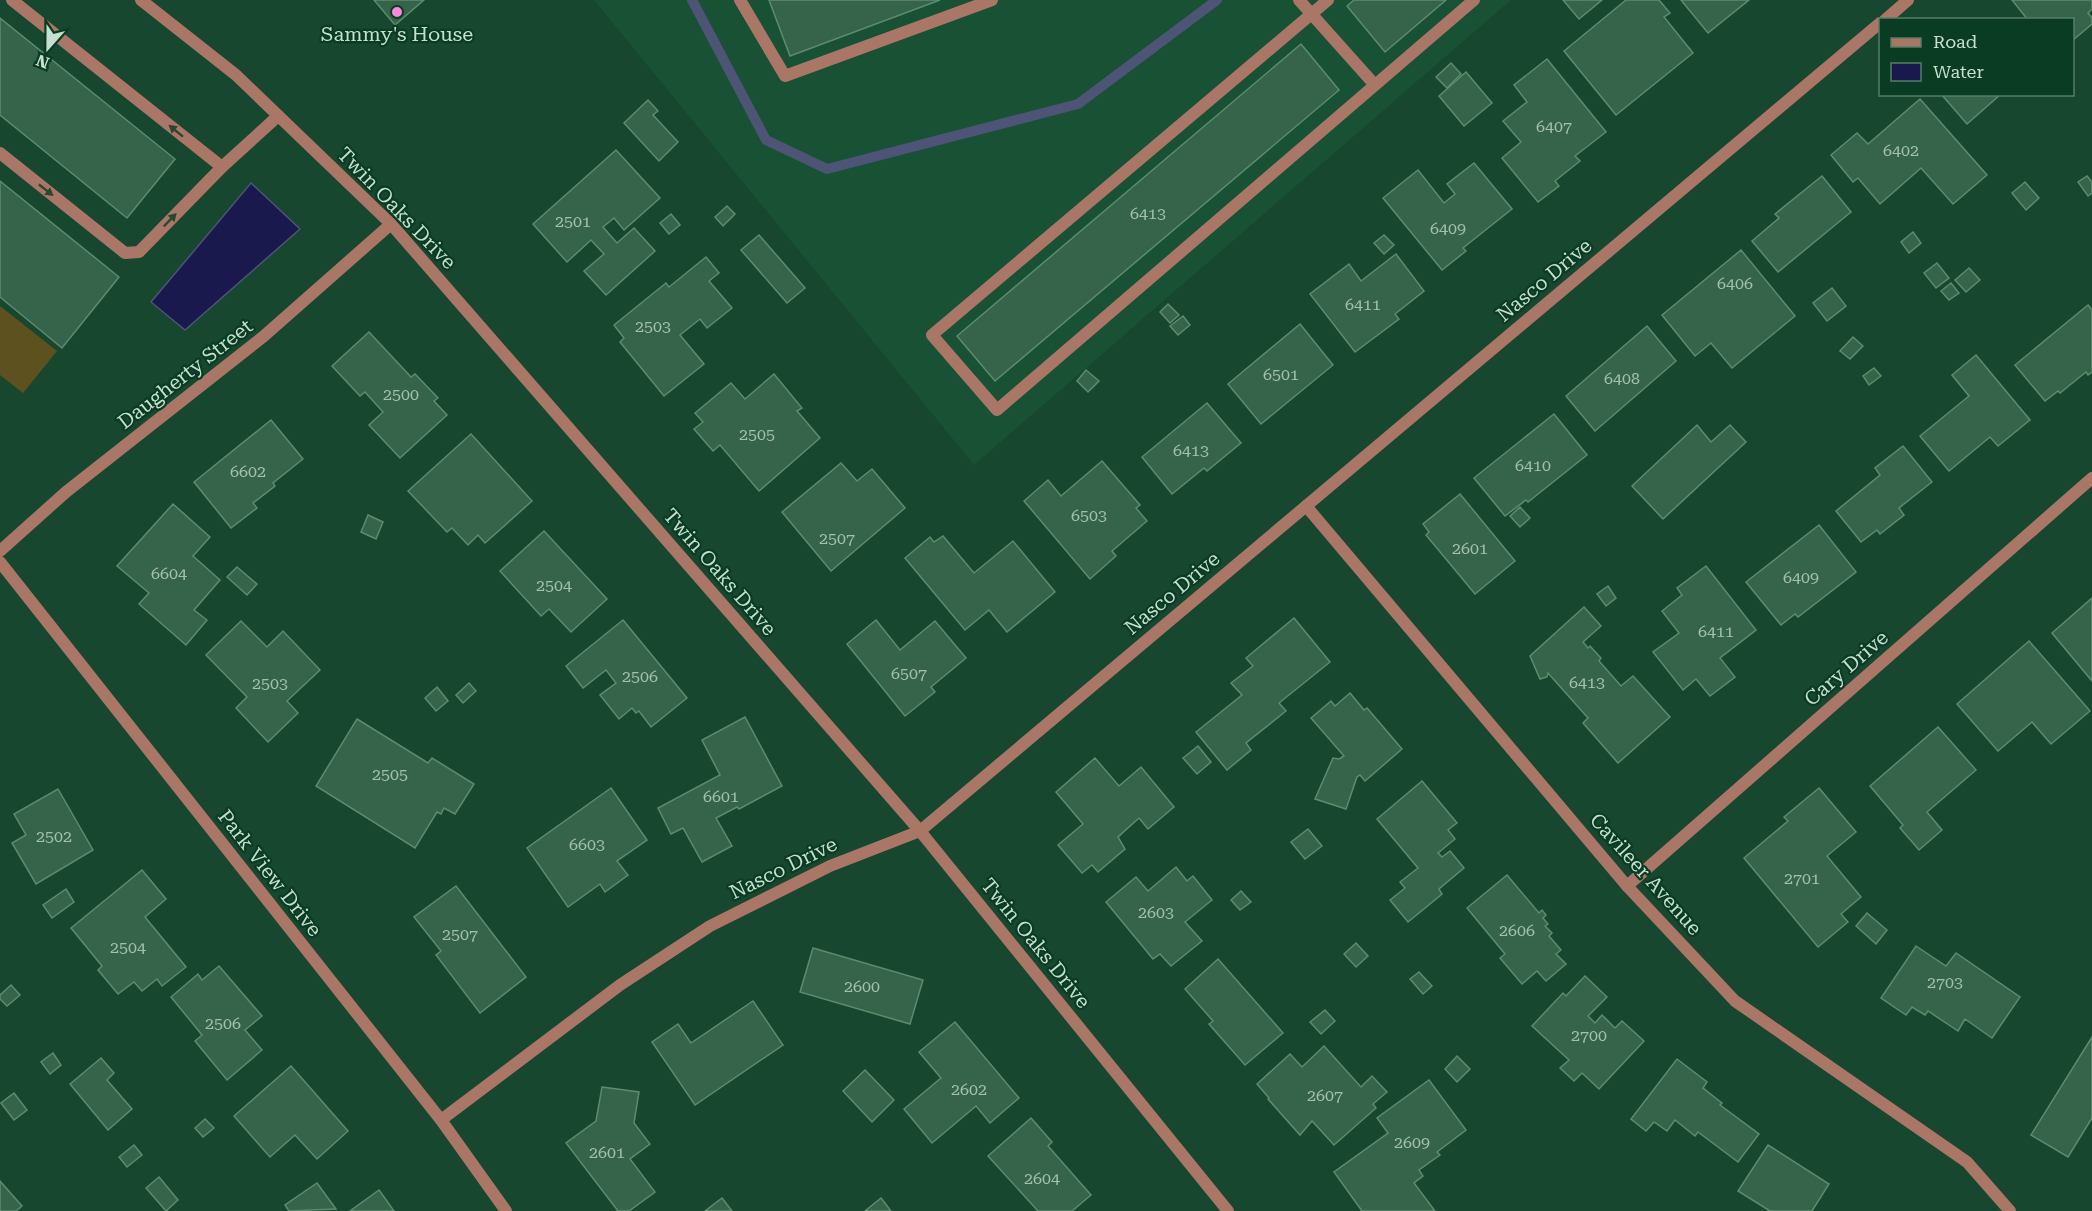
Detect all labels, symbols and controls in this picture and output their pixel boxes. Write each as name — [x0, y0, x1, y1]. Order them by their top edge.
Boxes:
marker: Sammy's House — [390, 5, 404, 19]
north arrow — [18, 18, 78, 78]
legend — [1879, 18, 2074, 96]
place label: Sammy's House — [321, 22, 473, 46]
text: Road — [1933, 31, 1978, 52]
text: N — [34, 50, 52, 73]
text: Water — [1933, 61, 1984, 82]
house number: 6407 — [1536, 117, 1572, 136]
one-way arrow — [168, 124, 184, 137]
house number: 6402 — [1883, 141, 1919, 160]
street label: Twin Oaks Drive — [333, 142, 461, 274]
one-way arrow — [38, 183, 54, 196]
house number: 6413 — [1130, 204, 1166, 223]
house number: 2501 — [555, 212, 591, 231]
one-way arrow — [163, 214, 177, 228]
house number: 6409 — [1430, 219, 1466, 238]
street label: Nasco Drive — [1492, 233, 1596, 327]
house number: 6406 — [1717, 274, 1753, 293]
house number: 6411 — [1345, 295, 1381, 314]
street label: Daugherty Street — [113, 314, 258, 434]
house number: 2503 — [635, 317, 671, 336]
house number: 6501 — [1263, 365, 1299, 384]
house number: 6408 — [1604, 369, 1640, 388]
house number: 2500 — [383, 385, 419, 404]
house number: 2505 — [739, 425, 775, 444]
house number: 6413 — [1173, 441, 1209, 460]
house number: 6410 — [1515, 456, 1551, 475]
house number: 6602 — [230, 462, 266, 481]
street label: Twin Oaks Drive — [658, 504, 782, 640]
house number: 6503 — [1071, 506, 1107, 525]
house number: 2507 — [819, 529, 855, 548]
house number: 2601 — [1452, 539, 1488, 558]
street label: Nasco Drive — [1120, 546, 1224, 640]
house number: 6604 — [151, 564, 187, 583]
house number: 6409 — [1783, 568, 1819, 587]
house number: 2504 — [536, 576, 572, 595]
house number: 6411 — [1698, 622, 1734, 641]
street label: Cary Drive — [1799, 625, 1893, 711]
house number: 6507 — [891, 664, 927, 683]
house number: 2506 — [622, 667, 658, 686]
house number: 6413 — [1569, 673, 1605, 692]
house number: 2503 — [252, 674, 288, 693]
house number: 2505 — [372, 765, 408, 784]
house number: 6601 — [703, 787, 739, 806]
street label: Park View Drive — [213, 805, 327, 941]
street label: Cavileer Avenue — [1585, 808, 1707, 940]
house number: 2502 — [36, 827, 72, 846]
street label: Nasco Drive — [725, 832, 841, 904]
house number: 6603 — [569, 835, 605, 854]
house number: 2701 — [1784, 869, 1820, 888]
street label: Twin Oaks Drive — [976, 873, 1096, 1013]
house number: 2603 — [1138, 903, 1174, 922]
house number: 2606 — [1499, 921, 1535, 940]
house number: 2507 — [442, 925, 478, 944]
house number: 2504 — [110, 938, 146, 957]
house number: 2703 — [1927, 973, 1963, 992]
house number: 2600 — [844, 977, 880, 996]
house number: 2506 — [205, 1014, 241, 1033]
house number: 2700 — [1571, 1026, 1607, 1045]
house number: 2602 — [951, 1080, 987, 1099]
house number: 2607 — [1307, 1086, 1343, 1105]
house number: 2609 — [1394, 1133, 1430, 1152]
house number: 2601 — [589, 1143, 625, 1162]
house number: 2604 — [1024, 1169, 1060, 1188]

